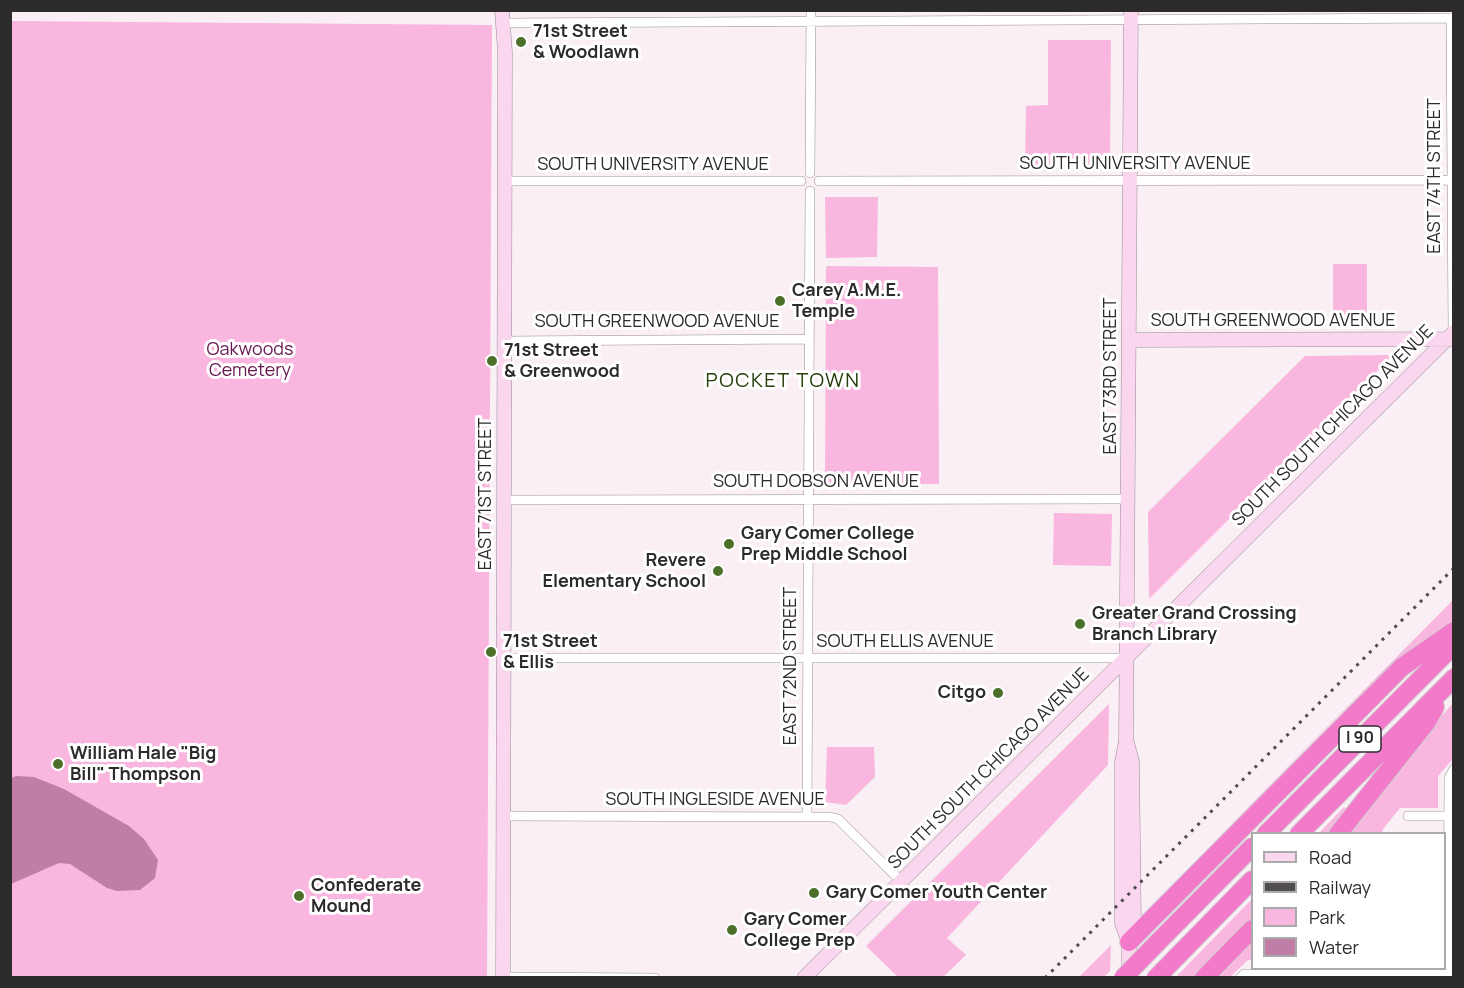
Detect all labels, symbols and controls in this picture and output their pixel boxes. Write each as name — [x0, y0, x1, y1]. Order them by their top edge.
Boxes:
place label: 71st Street & Woodlawn — [533, 21, 639, 63]
marker: 71st Street & Woodlawn — [514, 35, 528, 49]
street label: EAST 74TH STREET — [1424, 98, 1446, 254]
street label: SOUTH UNIVERSITY AVENUE — [1019, 153, 1251, 175]
street label: SOUTH UNIVERSITY AVENUE — [537, 154, 769, 176]
place label: Carey A.M.E. Temple — [792, 280, 901, 322]
marker: Carey A.M.E. Temple — [773, 294, 787, 308]
street label: EAST 73RD STREET — [1100, 297, 1122, 455]
street label: SOUTH GREENWOOD AVENUE — [1151, 310, 1395, 332]
street label: SOUTH GREENWOOD AVENUE — [535, 311, 779, 333]
street label: SOUTH SOUTH CHICAGO AVENUE — [1228, 321, 1438, 531]
park label: Oakwoods Cemetery — [207, 339, 293, 382]
place label: 71st Street & Greenwood — [504, 340, 620, 382]
marker: 71st Street & Greenwood — [485, 354, 499, 368]
district label: POCKET TOWN — [706, 369, 860, 393]
street label: EAST 71ST STREET — [475, 418, 497, 570]
street label: SOUTH DOBSON AVENUE — [713, 471, 919, 493]
place label: Gary Comer College Prep Middle School — [741, 523, 914, 566]
marker: Gary Comer College Prep Middle School — [722, 537, 736, 551]
place label: Revere Elementary School — [543, 550, 706, 592]
marker: Revere Elementary School — [711, 564, 725, 578]
street label: EAST 72ND STREET — [780, 587, 802, 745]
place label: Greater Grand Crossing Branch Library — [1092, 603, 1297, 646]
marker: Greater Grand Crossing Branch Library — [1073, 617, 1087, 631]
place label: 71st Street & Ellis — [503, 631, 598, 674]
street label: SOUTH ELLIS AVENUE — [816, 631, 994, 653]
marker: 71st Street & Ellis — [484, 645, 498, 659]
street label: SOUTH SOUTH CHICAGO AVENUE — [884, 664, 1094, 874]
place label: Citgo — [938, 682, 986, 704]
marker: Citgo — [991, 686, 1005, 700]
road number: I 90 — [1339, 726, 1381, 752]
place label: William Hale "Big Bill" Thompson — [70, 743, 216, 786]
marker: William Hale "Big Bill" Thompson — [51, 757, 65, 771]
street label: SOUTH INGLESIDE AVENUE — [605, 789, 825, 811]
legend — [1251, 832, 1446, 970]
text: Road — [1309, 845, 1352, 869]
place label: Confederate Mound — [311, 875, 421, 918]
text: Railway — [1309, 875, 1371, 899]
place label: Gary Comer Youth Center — [826, 882, 1047, 904]
marker: Gary Comer Youth Center — [807, 886, 821, 900]
marker: Confederate Mound — [292, 889, 306, 903]
text: Park — [1309, 905, 1345, 929]
place label: Gary Comer College Prep — [744, 909, 855, 952]
marker: Gary Comer College Prep — [725, 923, 739, 937]
text: Water — [1309, 935, 1359, 959]

